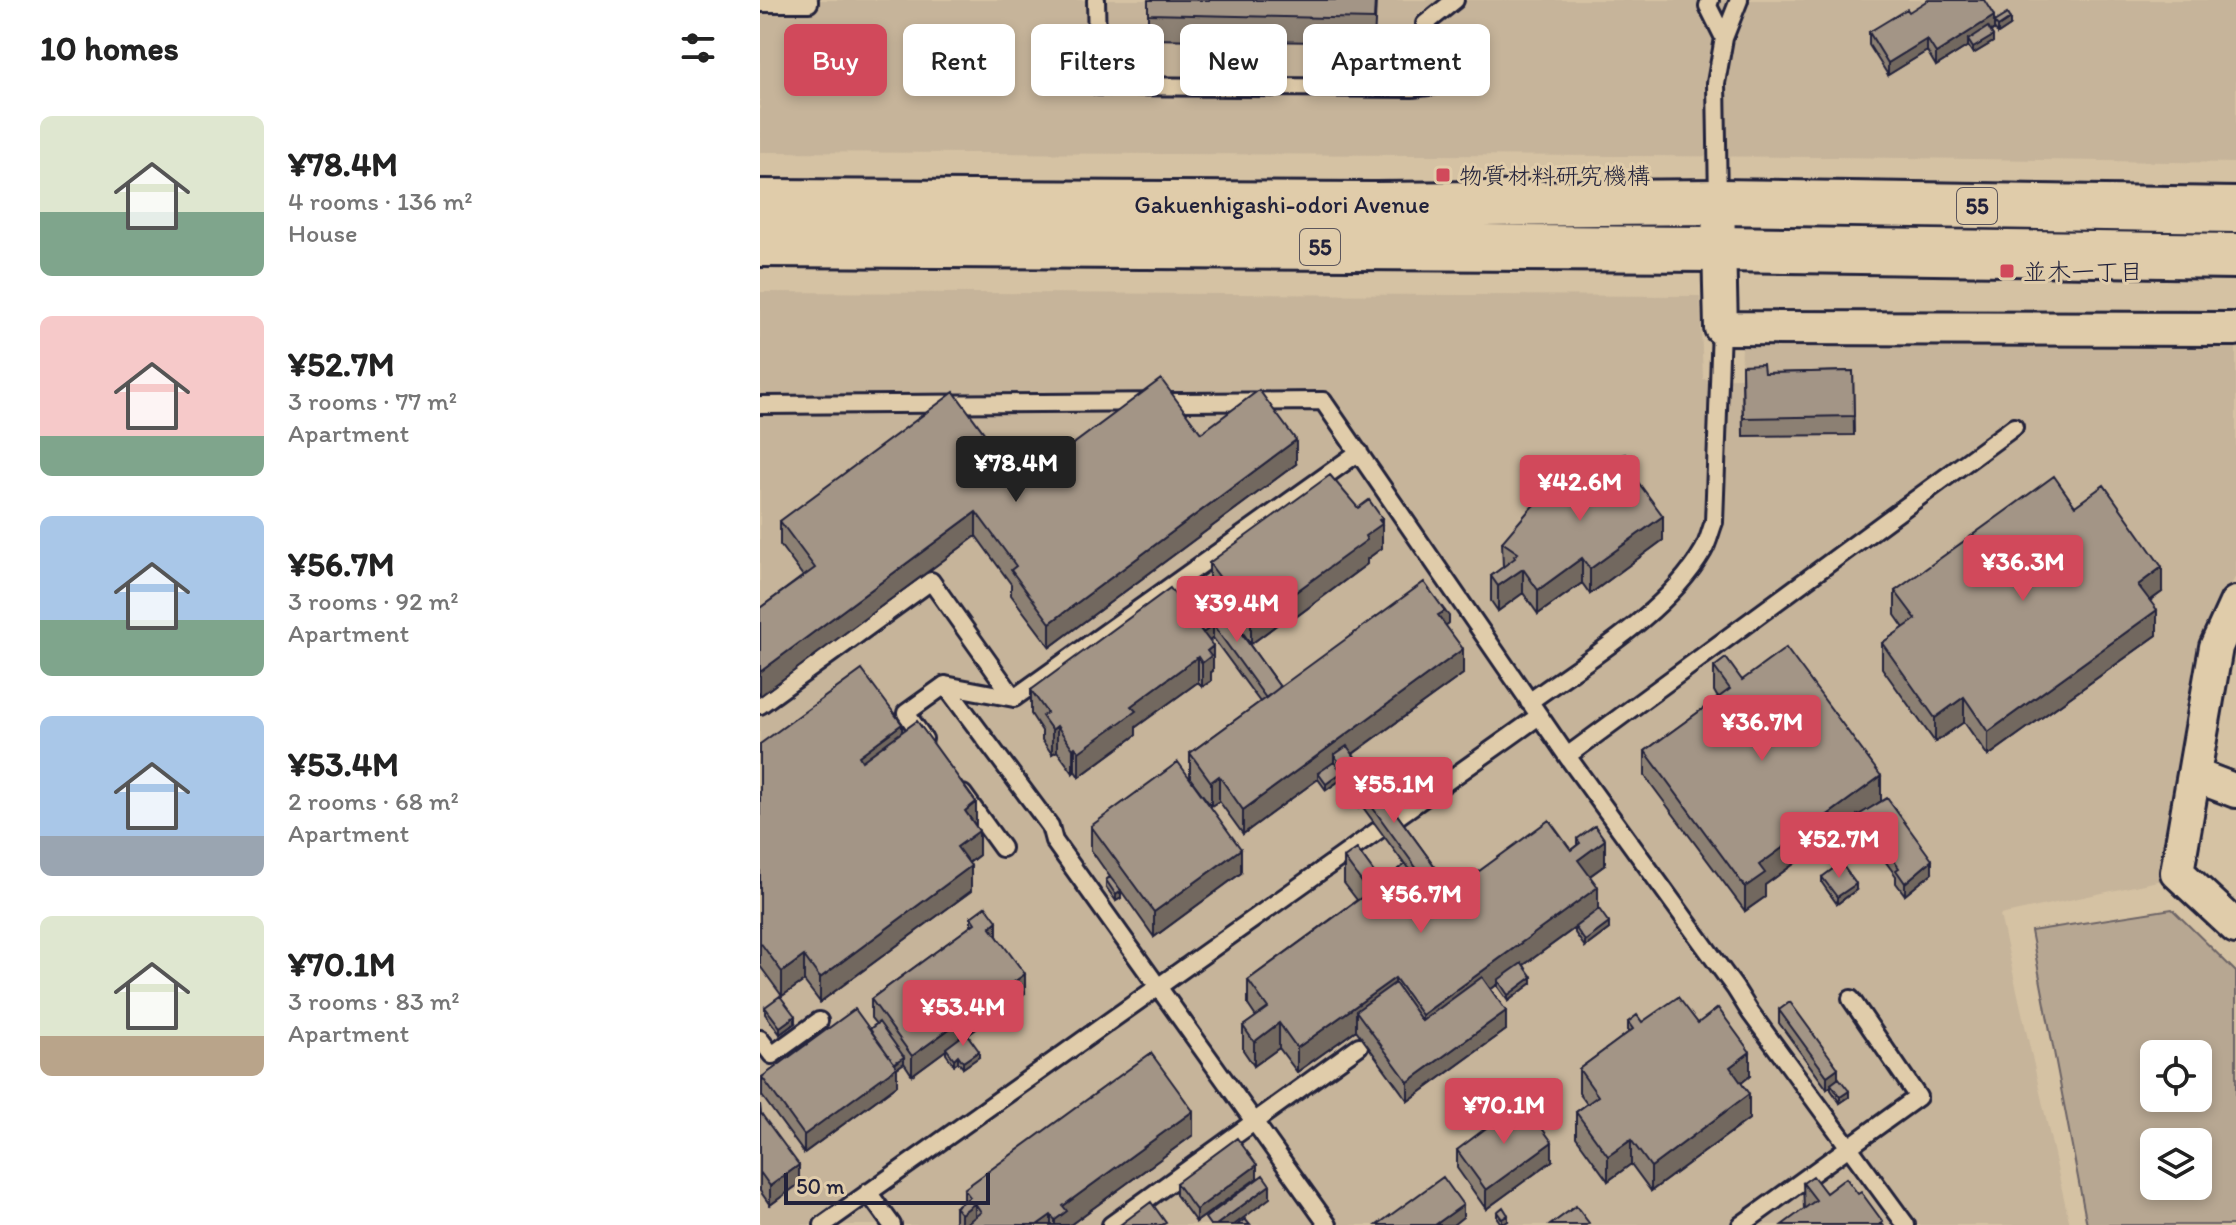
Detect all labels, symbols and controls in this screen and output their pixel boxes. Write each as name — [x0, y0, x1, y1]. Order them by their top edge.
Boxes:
chip: Buy — [784, 24, 887, 96]
chip: Rent — [903, 24, 1015, 96]
chip: Filters — [1031, 24, 1164, 96]
chip: New — [1180, 24, 1287, 96]
chip: Apartment — [1303, 24, 1490, 96]
icon: filters — [676, 26, 720, 70]
text: 10 homes — [40, 28, 179, 69]
text: ¥78.4M — [288, 144, 398, 185]
icon: home — [104, 148, 200, 244]
place label: 物質材料研究機構 — [1459, 161, 1651, 190]
marker: 物質材料研究機構 — [1434, 166, 1452, 184]
text: 4 rooms · 136 m² — [288, 185, 473, 217]
road number: 55 — [1957, 188, 1997, 224]
street label: Gakuenhigashi-odori Avenue — [1134, 190, 1430, 219]
text: House — [288, 217, 358, 249]
road number: 55 — [1300, 229, 1340, 265]
place label: 並木一丁目 — [2023, 257, 2143, 286]
marker: 並木一丁目 — [1998, 262, 2016, 280]
text: ¥52.7M — [288, 344, 395, 385]
icon: home — [104, 348, 200, 444]
text: 3 rooms · 77 m² — [288, 385, 457, 417]
text: Apartment — [288, 417, 409, 449]
pin: ¥78.4M — [951, 436, 1081, 504]
text: ¥78.4M — [974, 446, 1058, 478]
pin: ¥42.6M — [1515, 455, 1645, 523]
text: ¥42.6M — [1538, 465, 1622, 497]
pin: ¥36.3M — [1958, 535, 2088, 603]
text: ¥56.7M — [288, 544, 395, 585]
text: ¥36.3M — [1981, 545, 2065, 577]
icon: home — [104, 548, 200, 644]
pin: ¥39.4M — [1172, 576, 1302, 644]
text: 3 rooms · 92 m² — [288, 585, 459, 617]
text: ¥39.4M — [1195, 586, 1279, 618]
text: Apartment — [288, 617, 409, 649]
pin: ¥36.7M — [1697, 695, 1827, 763]
text: ¥36.7M — [1721, 705, 1803, 737]
text: ¥53.4M — [288, 744, 399, 785]
icon: home — [104, 748, 200, 844]
pin: ¥55.1M — [1329, 757, 1459, 825]
text: ¥55.1M — [1354, 767, 1434, 799]
text: 2 rooms · 68 m² — [288, 785, 459, 817]
pin: ¥52.7M — [1774, 812, 1904, 880]
text: Apartment — [288, 817, 409, 849]
text: ¥52.7M — [1798, 822, 1880, 854]
pin: ¥56.7M — [1356, 867, 1486, 935]
text: ¥56.7M — [1380, 877, 1462, 909]
text: ¥70.1M — [288, 944, 396, 985]
icon: home — [104, 948, 200, 1044]
pin: ¥53.4M — [898, 980, 1028, 1048]
text: 3 rooms · 83 m² — [288, 985, 460, 1017]
text: ¥53.4M — [921, 990, 1005, 1022]
text: Apartment — [288, 1017, 409, 1049]
map controls — [2140, 1040, 2212, 1200]
button: locate — [2140, 1040, 2212, 1112]
pin: ¥70.1M — [1439, 1078, 1569, 1146]
text: ¥70.1M — [1463, 1088, 1545, 1120]
button: layers — [2140, 1128, 2212, 1200]
scale bar — [784, 1169, 990, 1205]
text: 50 m — [796, 1173, 845, 1200]

